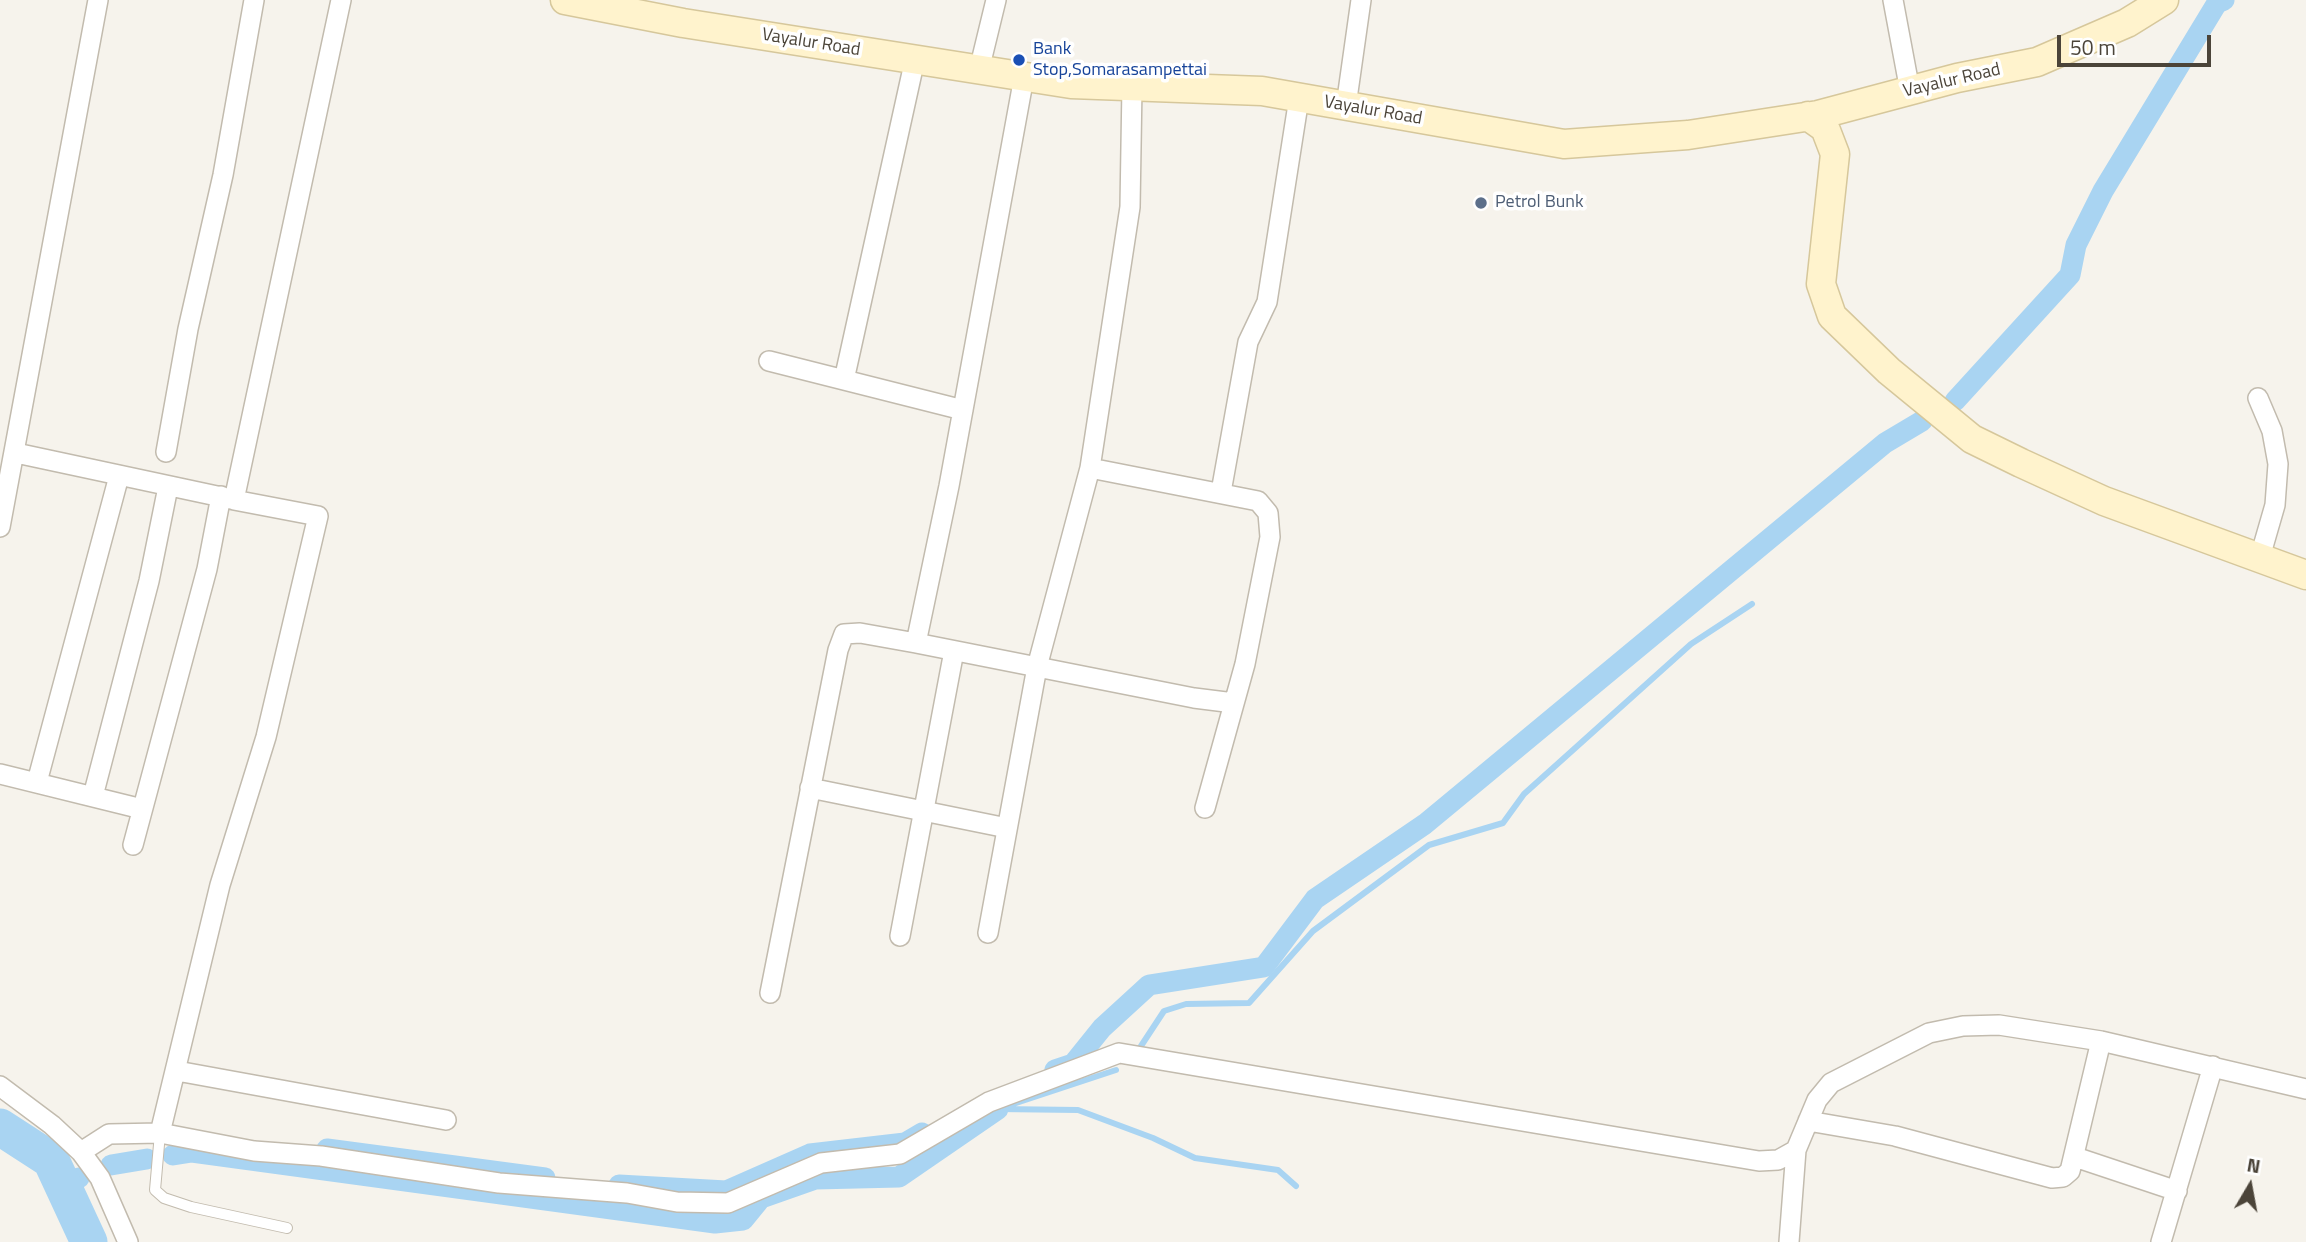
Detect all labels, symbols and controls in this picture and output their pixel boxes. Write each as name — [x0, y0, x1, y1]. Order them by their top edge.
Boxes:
scale bar — [2061, 21, 2215, 65]
street label: Vayalur Road — [760, 25, 862, 61]
text: 50 m — [2070, 31, 2116, 63]
place label: Bank Stop,Somarasampettai — [1033, 39, 1207, 82]
marker: Bank Stop,Somarasampettai — [1011, 52, 1027, 68]
street label: Vayalur Road — [1901, 59, 2003, 103]
street label: Vayalur Road — [1322, 92, 1424, 130]
place label: Petrol Bunk — [1495, 192, 1584, 214]
marker: Petrol Bunk — [1473, 195, 1489, 211]
text: N — [2245, 1149, 2263, 1180]
north arrow — [2215, 1151, 2285, 1221]

